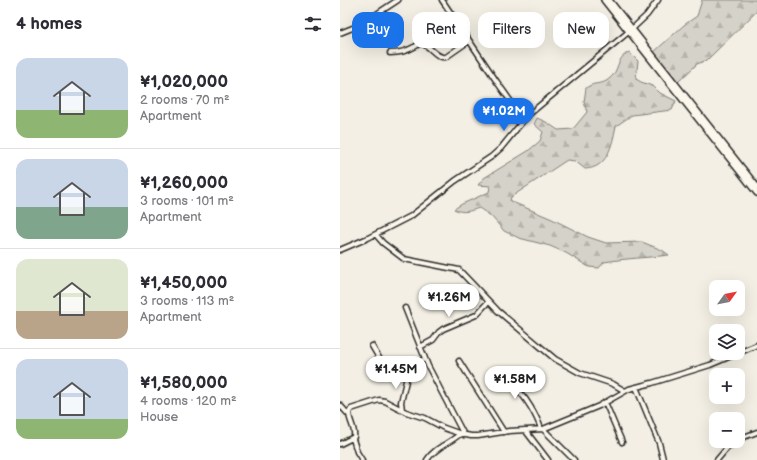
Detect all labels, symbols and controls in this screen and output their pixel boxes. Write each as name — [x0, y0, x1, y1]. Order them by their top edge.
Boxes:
chip: Buy — [352, 12, 404, 48]
chip: Rent — [412, 12, 470, 48]
chip: Filters — [478, 12, 545, 48]
chip: New — [553, 12, 609, 48]
icon: filters — [302, 13, 324, 35]
text: 4 homes — [16, 14, 82, 34]
text: ¥1,020,000 — [140, 72, 228, 92]
icon: home — [48, 74, 96, 122]
text: 2 rooms · 70 m² — [140, 92, 230, 108]
pin: ¥1.02M — [471, 98, 537, 132]
text: ¥1.02M — [482, 103, 526, 119]
text: Apartment — [140, 108, 201, 124]
text: ¥1,260,000 — [140, 173, 228, 193]
icon: home — [48, 175, 96, 223]
text: 3 rooms · 101 m² — [140, 193, 234, 209]
text: Apartment — [140, 209, 201, 225]
text: ¥1,450,000 — [140, 273, 227, 293]
icon: home — [48, 275, 96, 323]
north arrow — [709, 280, 745, 316]
map controls — [709, 280, 745, 448]
pin: ¥1.26M — [416, 284, 482, 318]
text: ¥1.26M — [427, 289, 471, 305]
text: 3 rooms · 113 m² — [140, 293, 234, 309]
text: Apartment — [140, 309, 201, 325]
button: layers — [709, 324, 745, 360]
pin: ¥1.45M — [363, 356, 429, 390]
text: ¥1.45M — [375, 361, 417, 377]
pin: ¥1.58M — [482, 366, 548, 400]
button: + — [709, 368, 745, 404]
text: ¥1.58M — [494, 371, 536, 387]
text: ¥1,580,000 — [140, 373, 228, 393]
icon: home — [48, 375, 96, 423]
text: 4 rooms · 120 m² — [140, 393, 237, 409]
text: House — [140, 409, 178, 425]
button: − — [709, 412, 745, 448]

